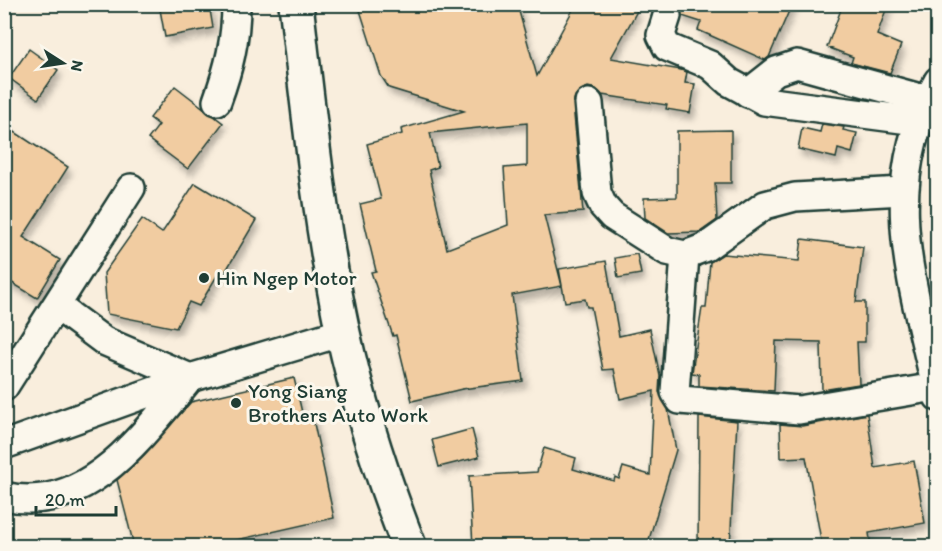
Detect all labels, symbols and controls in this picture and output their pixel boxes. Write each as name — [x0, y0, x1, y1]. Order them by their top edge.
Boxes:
north arrow — [33, 33, 93, 93]
text: N — [67, 59, 88, 73]
place label: Hin Ngep Motor — [216, 265, 357, 290]
marker: Hin Ngep Motor — [197, 271, 211, 285]
place label: Yong Siang Brothers Auto Work — [248, 378, 429, 427]
marker: Yong Siang Brothers Auto Work — [229, 396, 243, 410]
scale bar — [36, 479, 116, 517]
text: 20 m — [45, 489, 85, 511]

